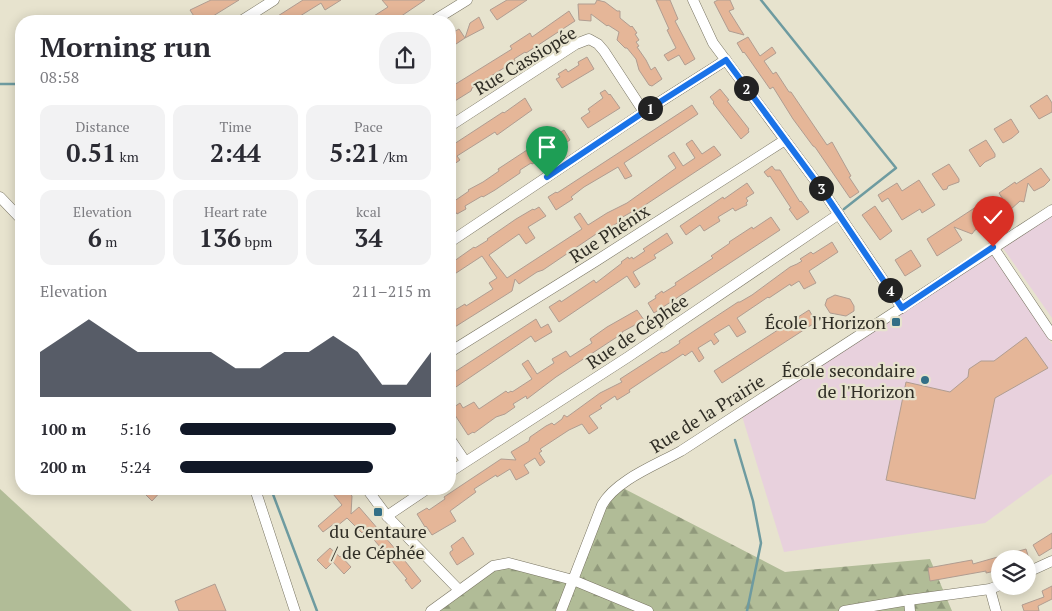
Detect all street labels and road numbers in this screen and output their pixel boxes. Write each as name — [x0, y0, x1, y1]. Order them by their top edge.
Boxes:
street label: Rue Cassiopée — [469, 20, 581, 100]
street label: Rue Phénix — [564, 198, 654, 268]
street label: Rue de Céphée — [581, 288, 693, 374]
street label: Rue de la Prairie — [645, 368, 769, 458]

